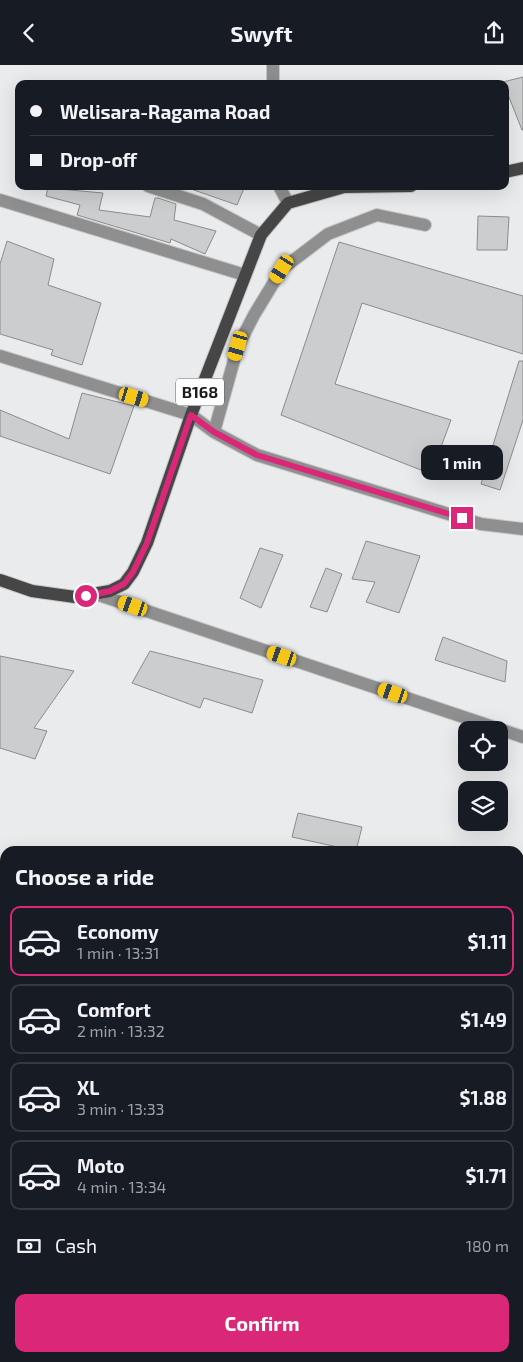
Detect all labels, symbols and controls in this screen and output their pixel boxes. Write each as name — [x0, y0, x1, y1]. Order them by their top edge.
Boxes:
icon: back — [15, 19, 43, 47]
icon: share — [480, 19, 508, 47]
text: Swyft — [231, 20, 292, 46]
text: Welisara-Ragama Road — [60, 100, 270, 123]
text: Drop-off — [60, 148, 137, 171]
car — [267, 252, 296, 286]
car — [226, 330, 249, 362]
road number: B168 — [176, 379, 224, 406]
car — [117, 385, 150, 409]
callout: 1 min — [421, 445, 503, 481]
text: 1 min — [443, 453, 481, 472]
route end — [451, 507, 473, 529]
route start — [75, 585, 97, 607]
car — [116, 594, 149, 618]
car — [265, 644, 298, 668]
car — [376, 681, 409, 705]
map controls — [458, 721, 508, 831]
button: locate — [458, 721, 508, 771]
button: layers — [458, 781, 508, 831]
text: Choose a ride — [15, 863, 154, 889]
icon: car — [17, 919, 62, 964]
text: Economy — [77, 920, 159, 943]
text: $1.11 — [468, 930, 507, 953]
text: 1 min · 13:31 — [77, 943, 159, 962]
icon: car — [17, 997, 62, 1042]
text: Comfort — [77, 998, 151, 1021]
text: $1.49 — [460, 1008, 507, 1031]
text: 2 min · 13:32 — [77, 1021, 165, 1040]
icon: car — [17, 1075, 62, 1120]
text: XL — [77, 1076, 99, 1099]
text: $1.88 — [459, 1086, 507, 1109]
text: 3 min · 13:33 — [77, 1099, 165, 1118]
icon: car — [17, 1153, 62, 1198]
text: Moto — [77, 1154, 125, 1177]
text: $1.71 — [466, 1164, 507, 1187]
text: 4 min · 13:34 — [77, 1177, 166, 1196]
icon: cash — [15, 1232, 43, 1260]
text: Cash — [55, 1234, 97, 1257]
text: 180 m — [466, 1236, 509, 1255]
button: Confirm — [15, 1294, 509, 1352]

